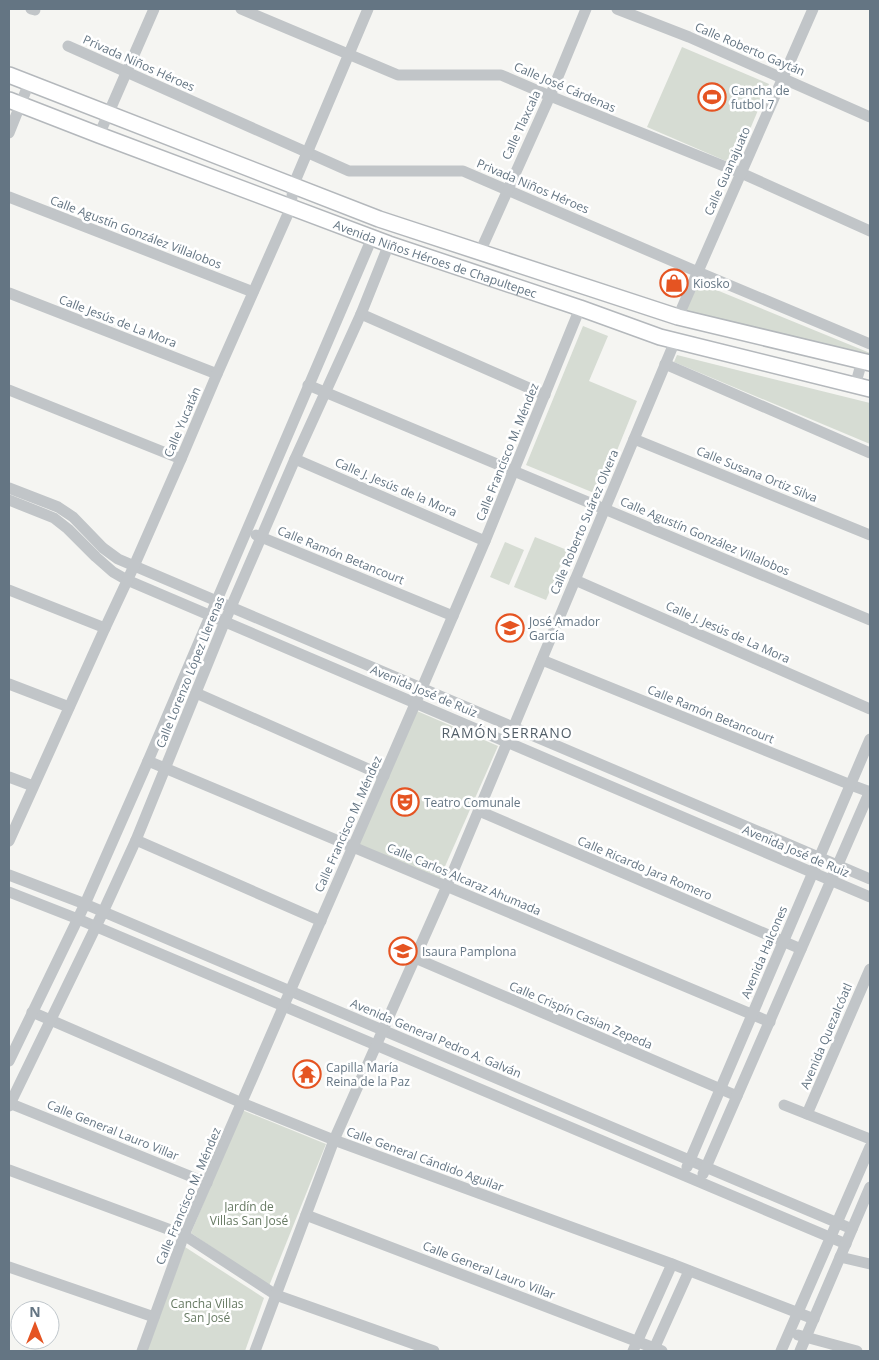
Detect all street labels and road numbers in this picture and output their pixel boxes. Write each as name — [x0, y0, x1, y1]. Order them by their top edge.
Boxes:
street label: Calle Roberto Gaytán — [692, 18, 808, 80]
street label: Privada Niños Héroes — [80, 31, 198, 95]
street label: Calle José Cárdenas — [511, 58, 619, 116]
street label: Calle Tlaxcala — [497, 87, 545, 163]
street label: Calle Guanajuato — [700, 124, 754, 218]
street label: Privada Niños Héroes — [474, 155, 592, 217]
street label: Calle Agustín González Villalobos — [48, 191, 225, 273]
street label: Avenida Niños Héroes de Chapultepec — [331, 215, 540, 302]
street label: Calle Jesús de La Mora — [57, 291, 179, 351]
street label: Calle Francisco M. Méndez — [471, 380, 543, 524]
street label: Calle Yucatán — [160, 384, 204, 460]
street label: Calle Susana Ortiz Silva — [694, 442, 820, 506]
street label: Calle Roberto Suárez Olvera — [546, 447, 622, 597]
street label: Calle J. Jesús de la Mora — [332, 454, 460, 520]
street label: Calle Agustín González Villalobos — [618, 492, 793, 580]
street label: Calle Ramón Betancourt — [275, 522, 407, 588]
street label: Calle Lorenzo López Llerenas — [152, 593, 228, 750]
street label: Calle J. Jesús de La Mora — [663, 597, 793, 667]
street label: Avenida José de Ruiz — [368, 661, 480, 721]
street label: Calle Ramón Betancourt — [645, 681, 777, 747]
street label: Calle Francisco M. Méndez — [310, 753, 386, 895]
street label: Avenida José de Ruiz — [740, 821, 852, 881]
street label: Calle Ricardo Jara Romero — [575, 832, 715, 904]
street label: Calle Carlos Alcaraz Ahumada — [384, 839, 544, 919]
street label: Avenida Halcones — [737, 903, 791, 1001]
street label: Calle Crispín Casian Zepeda — [507, 977, 655, 1053]
street label: Avenida Quezalcóatl — [796, 980, 856, 1092]
street label: Avenida General Pedro A. Galván — [348, 994, 524, 1082]
street label: Calle General Lauro Villar — [45, 1096, 182, 1164]
street label: Calle General Cándido Aguilar — [344, 1123, 506, 1195]
street label: Calle Francisco M. Méndez — [151, 1124, 225, 1267]
street label: Calle General Lauro Villar — [420, 1237, 558, 1303]

